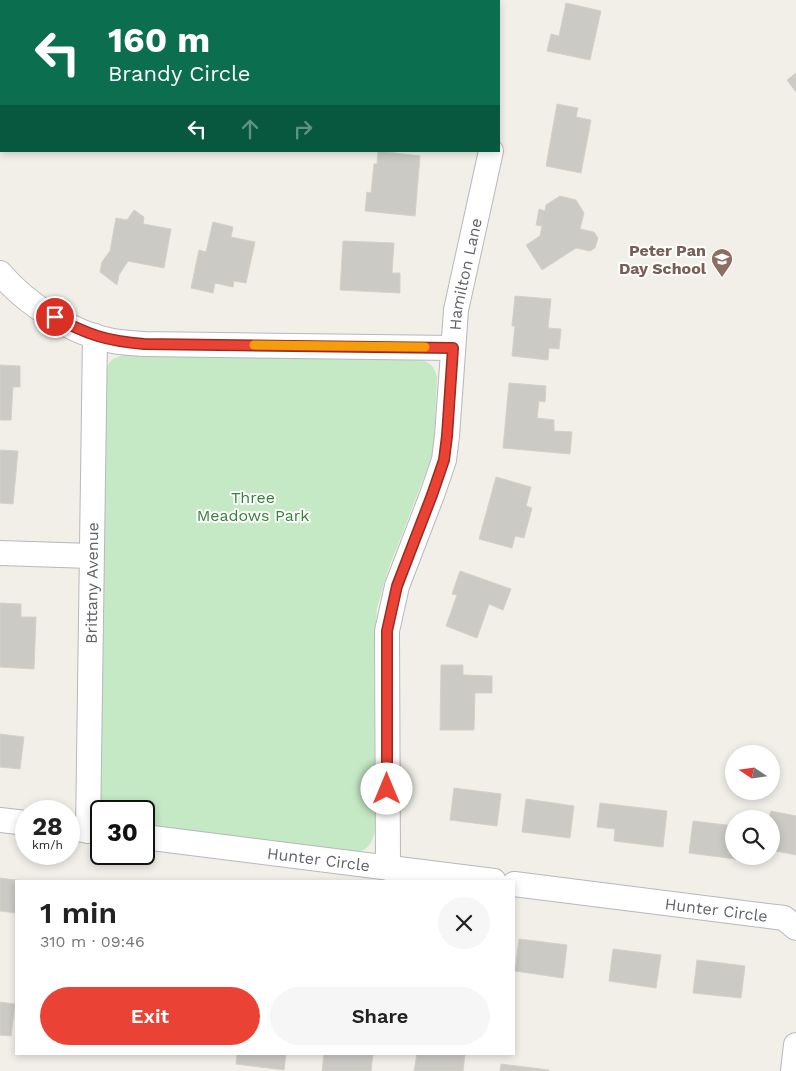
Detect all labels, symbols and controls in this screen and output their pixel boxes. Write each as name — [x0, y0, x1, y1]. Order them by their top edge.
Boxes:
text: 160 m — [108, 19, 210, 61]
icon: left — [25, 20, 90, 85]
text: Brandy Circle — [108, 61, 251, 86]
icon: left — [183, 115, 211, 143]
icon: ahead — [236, 115, 264, 143]
icon: right — [289, 115, 317, 143]
street label: Hamilton Lane — [446, 216, 486, 331]
place label: Peter Pan Day School — [619, 241, 707, 278]
school or university icon: Peter Pan Day School — [710, 247, 734, 278]
pin — [34, 296, 76, 338]
icon: arrive — [41, 303, 69, 331]
park label: Three Meadows Park — [197, 488, 309, 525]
street label: Brittany Avenue — [82, 522, 102, 644]
north arrow — [725, 745, 780, 800]
map controls — [725, 745, 780, 865]
position arrow — [360, 762, 412, 814]
speed limit sign: 30 — [90, 800, 155, 865]
button: search — [725, 810, 780, 865]
text: 28 — [32, 812, 63, 841]
text: km/h — [32, 838, 63, 852]
street label: Hunter Circle — [266, 844, 371, 875]
street label: Hunter Circle — [664, 894, 769, 926]
text: 1 min — [40, 895, 117, 930]
button: close — [438, 897, 490, 949]
text: 310 m · 09:46 — [40, 932, 145, 951]
button: Exit — [40, 987, 260, 1045]
button: Share — [270, 987, 490, 1045]

